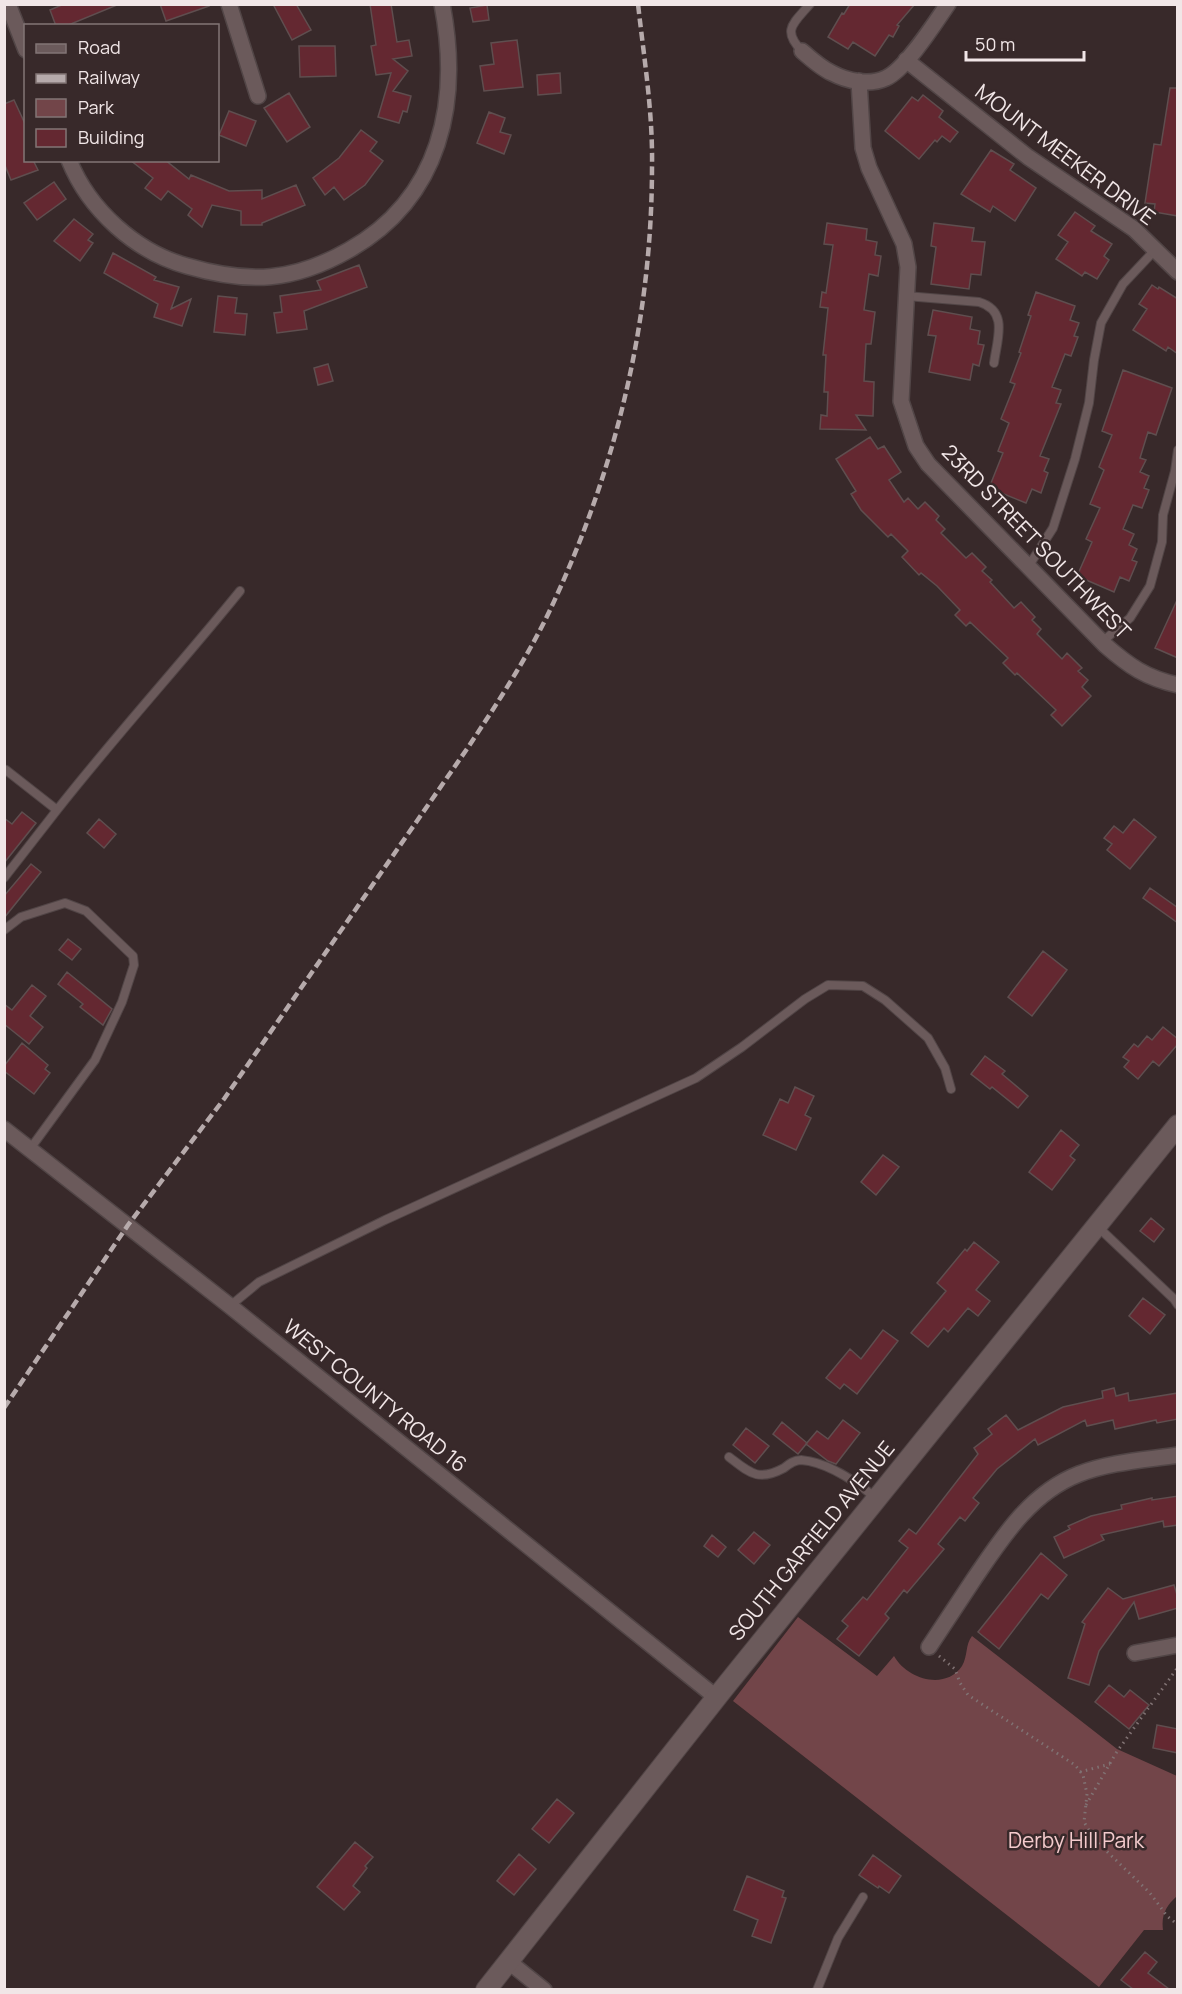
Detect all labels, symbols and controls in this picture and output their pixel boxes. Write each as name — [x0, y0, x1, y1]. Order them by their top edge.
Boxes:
legend — [24, 24, 219, 162]
scale bar — [966, 24, 1084, 62]
text: 50 m — [975, 32, 1015, 56]
text: Road — [78, 35, 121, 59]
text: Railway — [78, 65, 140, 89]
street label: MOUNT MEEKER DRIVE — [970, 77, 1161, 231]
text: Park — [78, 95, 115, 119]
text: Building — [78, 125, 144, 149]
street label: 23RD STREET SOUTHWEST — [936, 438, 1137, 645]
street label: WEST COUNTY ROAD 16 — [278, 1312, 473, 1478]
street label: SOUTH GARFIELD AVENUE — [722, 1435, 900, 1646]
park label: Derby Hill Park — [1008, 1826, 1145, 1854]

